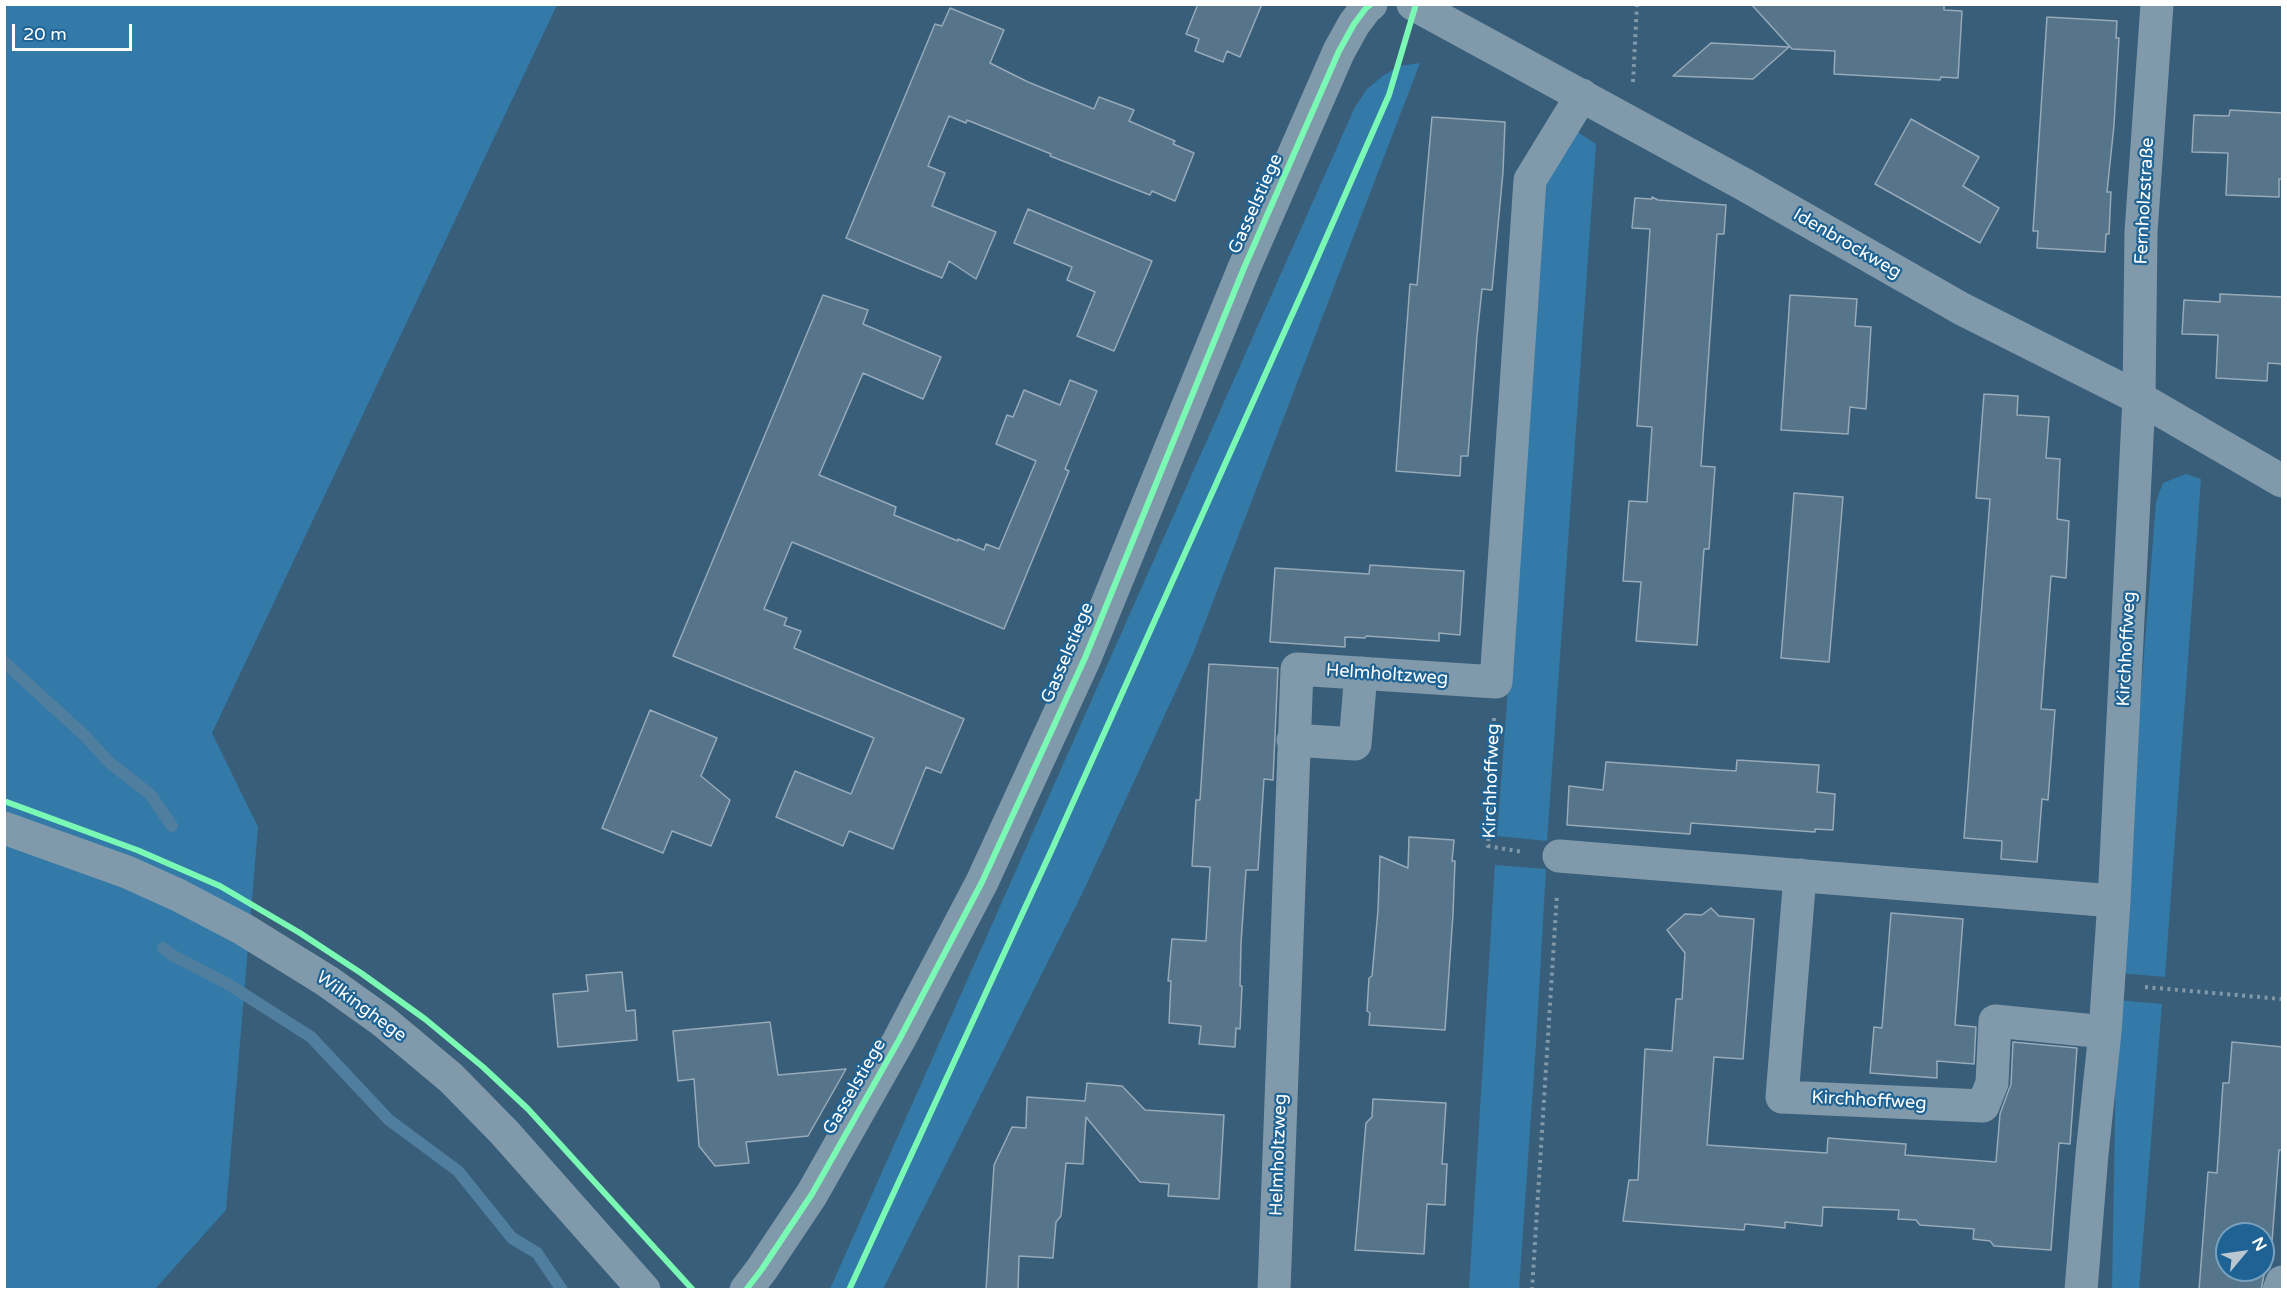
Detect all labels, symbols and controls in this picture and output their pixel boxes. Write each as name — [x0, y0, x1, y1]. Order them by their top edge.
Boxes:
scale bar — [15, 12, 135, 50]
text: 20 m — [23, 23, 67, 45]
street label: Fernholzstraße — [2131, 137, 2159, 265]
street label: Gasselstiege — [1224, 151, 1288, 257]
street label: Idenbrockweg — [1789, 204, 1905, 284]
street label: Kirchhoffweg — [2113, 591, 2141, 707]
street label: Gasselstiege — [1037, 599, 1099, 707]
street label: Helmholtzweg — [1325, 660, 1449, 690]
street label: Kirchhoffweg — [1479, 723, 1505, 839]
street label: Wilkinghege — [312, 967, 410, 1047]
street label: Gasselstiege — [819, 1035, 891, 1139]
street label: Kirchhoffweg — [1811, 1087, 1927, 1115]
street label: Helmholtzweg — [1266, 1093, 1292, 1217]
north arrow — [2215, 1222, 2275, 1282]
text: N — [2247, 1234, 2271, 1255]

